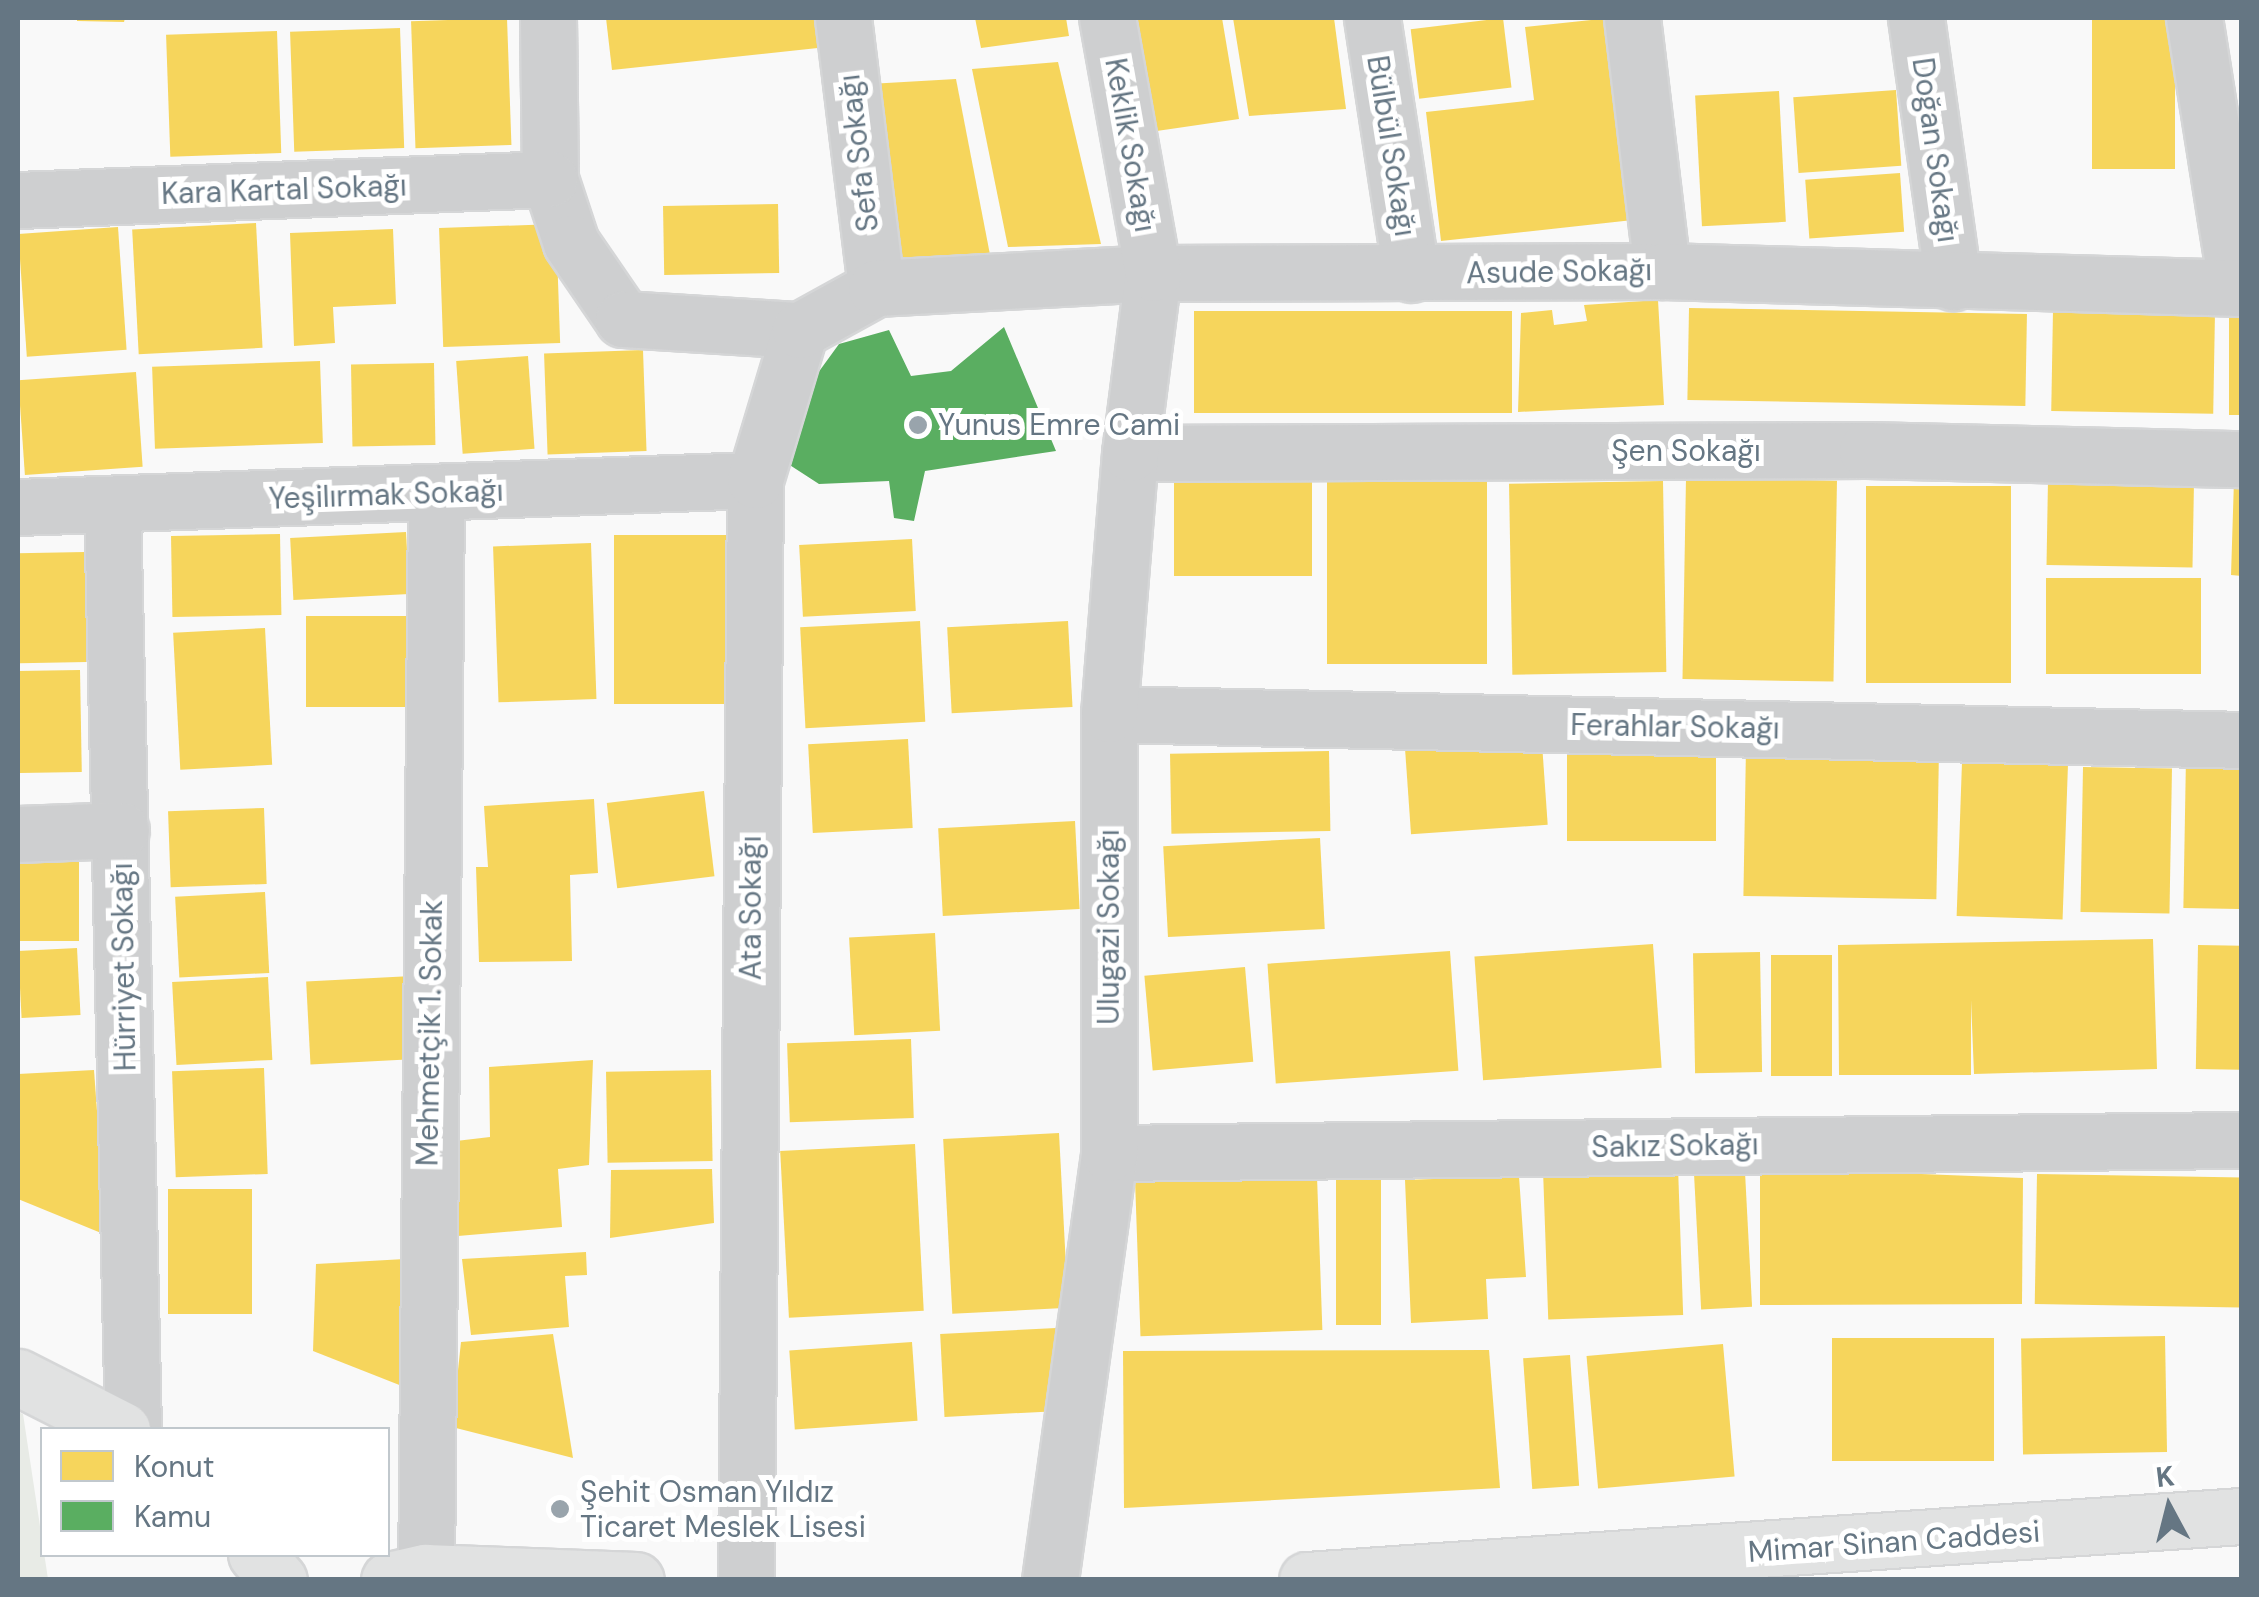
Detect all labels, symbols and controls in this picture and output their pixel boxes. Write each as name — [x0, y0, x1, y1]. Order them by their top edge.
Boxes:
street label: Bülbül Sokağı — [1359, 53, 1423, 239]
street label: Keklik Sokağı — [1097, 55, 1163, 235]
street label: Doğan Sokağı — [1904, 55, 1966, 245]
street label: Sefa Sokağı — [831, 72, 887, 234]
street label: Kara Kartal Sokağı — [161, 168, 407, 212]
street label: Asude Sokağı — [1466, 252, 1652, 292]
place label: Yunus Emre Cami — [938, 407, 1180, 443]
marker: Yunus Emre Cami — [907, 414, 929, 436]
street label: Şen Sokağı — [1611, 433, 1761, 469]
street label: Yeşilırmak Sokağı — [268, 473, 504, 517]
street label: Ferahlar Sokağı — [1570, 707, 1780, 747]
street label: Ulugazi Sokağı — [1091, 829, 1127, 1025]
street label: Ata Sokağı — [733, 836, 769, 980]
street label: Hürriyet Sokağı — [104, 862, 144, 1072]
street label: Mehmetçik 1. Sokak — [410, 899, 450, 1167]
street label: Sakız Sokağı — [1591, 1127, 1759, 1165]
legend — [40, 1427, 390, 1557]
text: Konut — [134, 1447, 215, 1486]
north arrow — [2119, 1457, 2219, 1557]
text: K — [2154, 1457, 2177, 1496]
place label: Şehit Osman Yıldız Ticaret Meslek Lisesi — [580, 1474, 866, 1544]
text: Kamu — [134, 1497, 211, 1536]
marker: Şehit Osman Yıldız Ticaret Meslek Lisesi — [549, 1498, 571, 1520]
street label: Mimar Sinan Caddesi — [1747, 1514, 2041, 1570]

